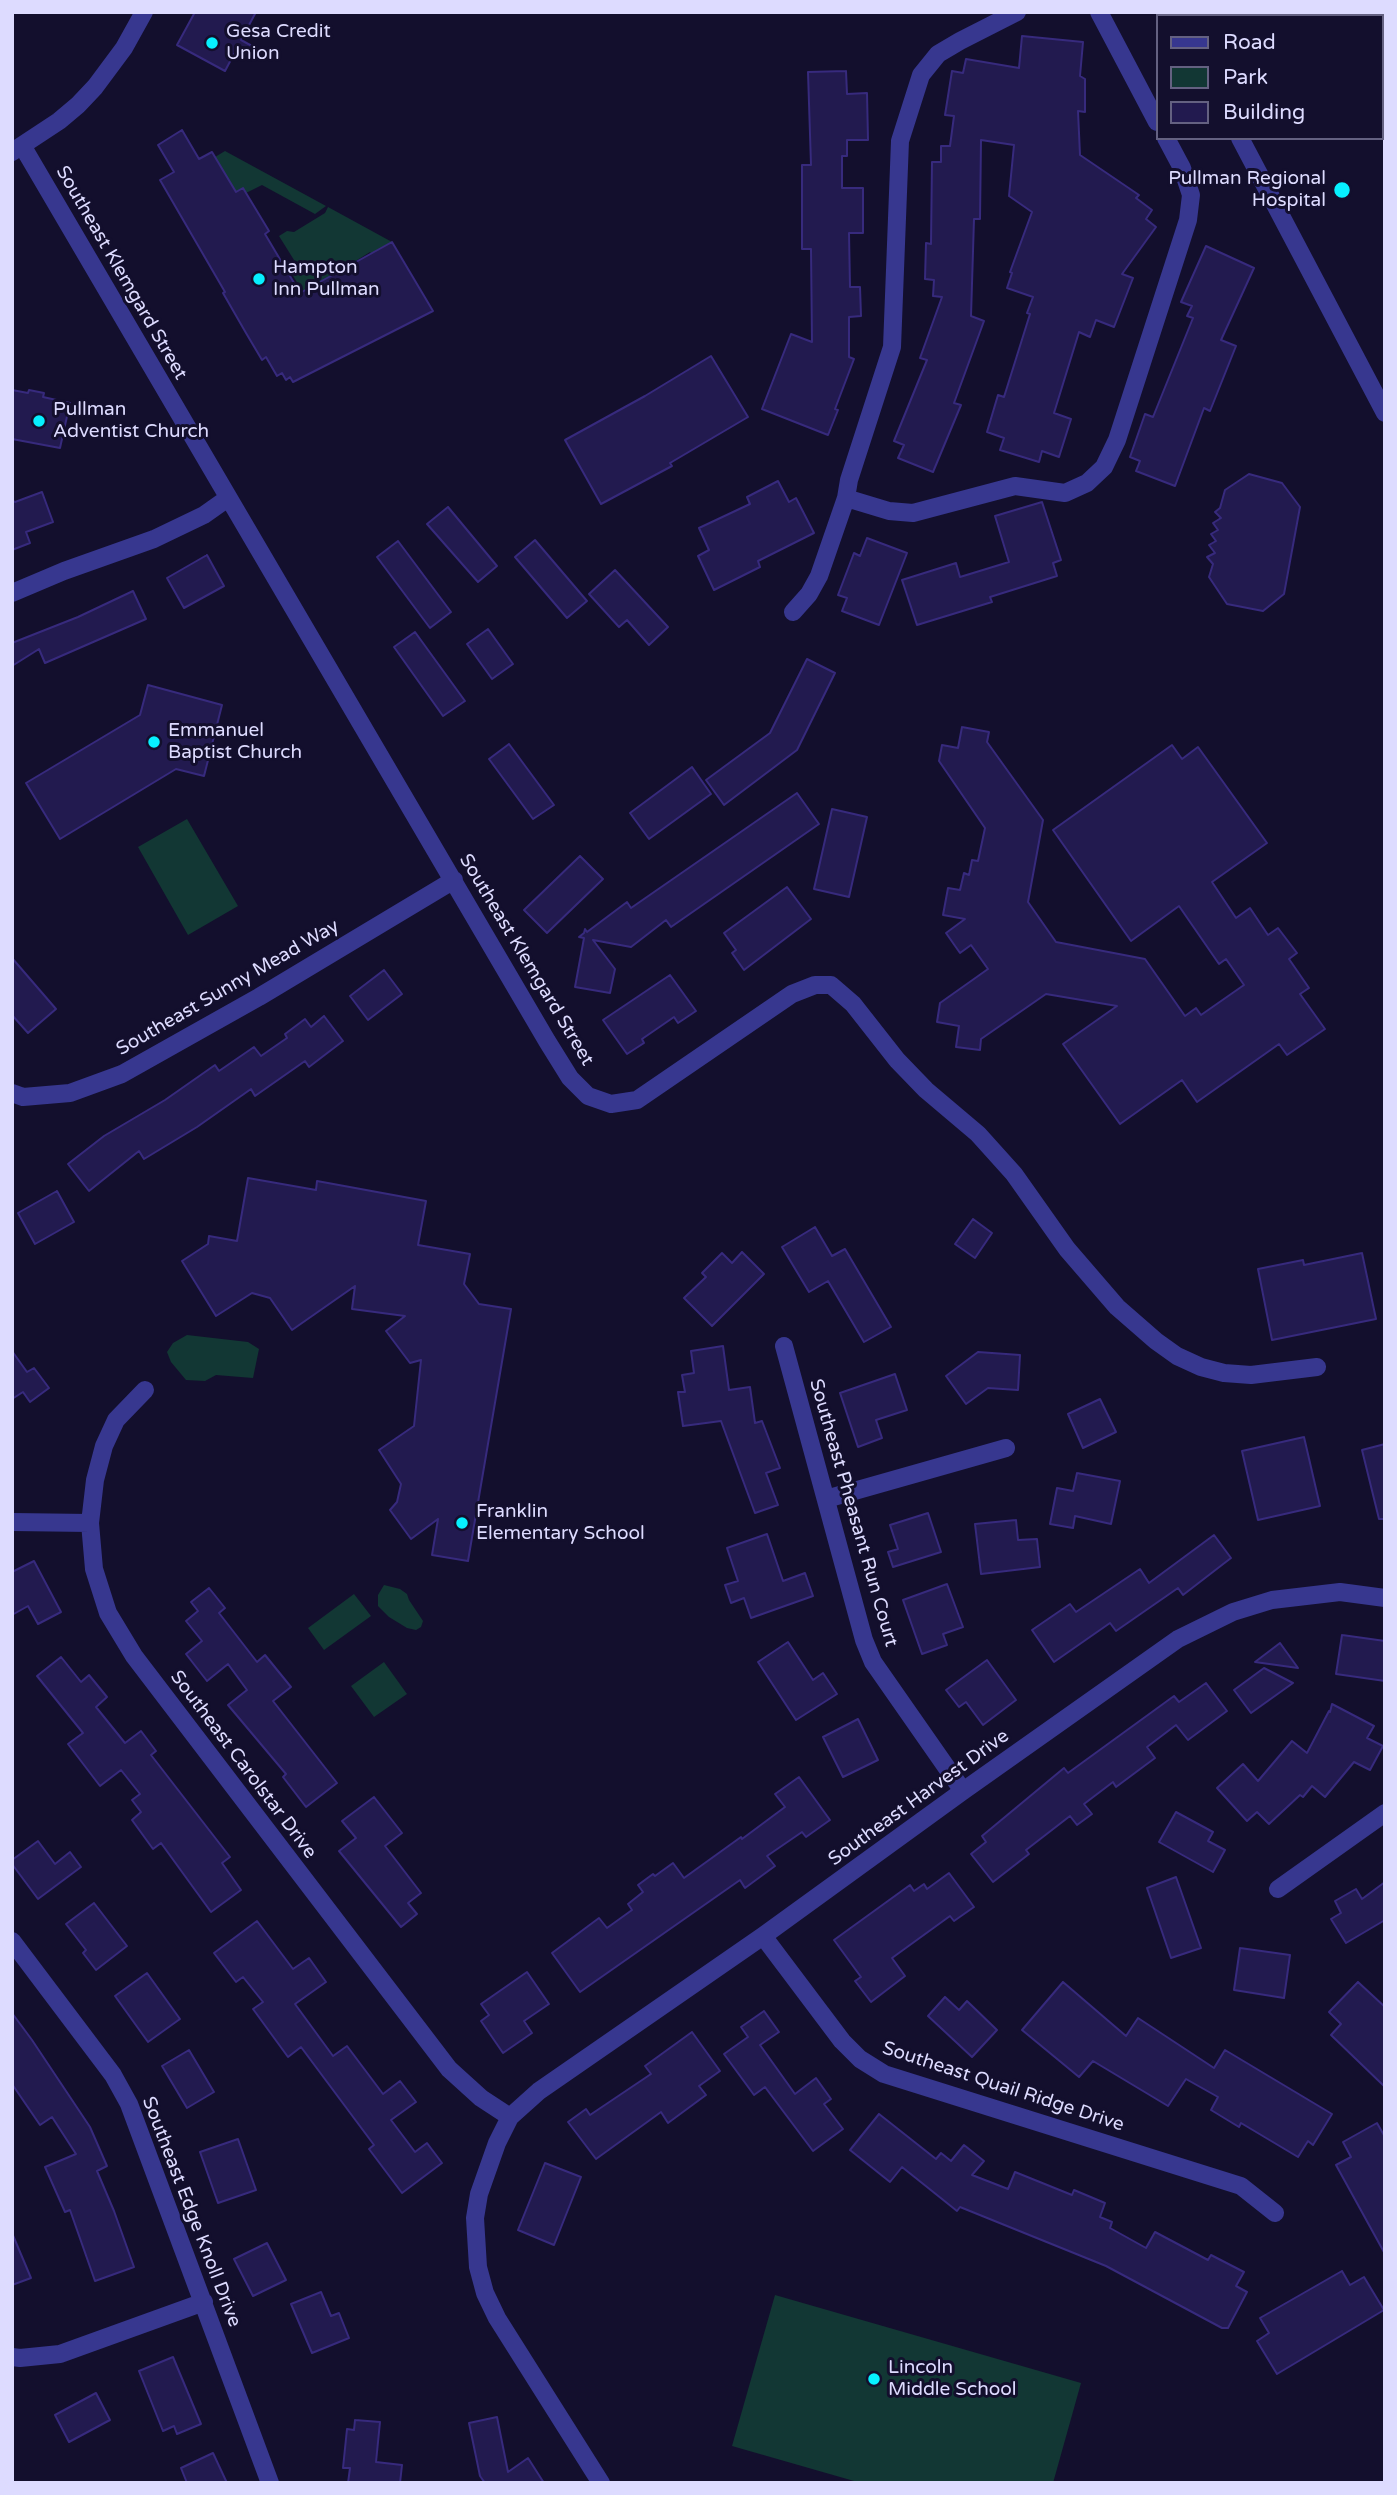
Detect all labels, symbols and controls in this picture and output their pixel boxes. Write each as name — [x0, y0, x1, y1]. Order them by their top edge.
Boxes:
legend — [1156, 14, 1383, 140]
place label: Gesa Credit Union — [226, 21, 331, 65]
text: Road — [1223, 30, 1276, 55]
marker: Gesa Credit Union — [204, 35, 220, 51]
text: Park — [1223, 65, 1268, 90]
text: Building — [1223, 100, 1305, 125]
street label: Southeast Klemgard Street — [50, 162, 192, 384]
place label: Pullman Regional Hospital — [1168, 168, 1326, 212]
marker: Pullman Regional Hospital — [1332, 180, 1352, 200]
place label: Hampton Inn Pullman — [273, 257, 380, 301]
marker: Hampton Inn Pullman — [251, 271, 267, 287]
place label: Pullman Adventist Church — [53, 399, 209, 443]
marker: Pullman Adventist Church — [31, 413, 47, 429]
place label: Emmanuel Baptist Church — [168, 720, 302, 764]
marker: Emmanuel Baptist Church — [146, 734, 162, 750]
street label: Southeast Klemgard Street — [454, 850, 598, 1070]
street label: Southeast Sunny Mead Way — [113, 915, 343, 1061]
street label: Southeast Pheasant Run Court — [804, 1376, 902, 1650]
place label: Franklin Elementary School — [476, 1501, 645, 1545]
marker: Franklin Elementary School — [454, 1515, 470, 1531]
street label: Southeast Carolstar Drive — [165, 1667, 321, 1863]
street label: Southeast Harvest Drive — [824, 1725, 1014, 1871]
street label: Southeast Quail Ridge Drive — [879, 2037, 1127, 2137]
street label: Southeast Edge Knoll Drive — [136, 2094, 246, 2330]
place label: Lincoln Middle School — [888, 2357, 1017, 2401]
marker: Lincoln Middle School — [866, 2371, 882, 2387]

